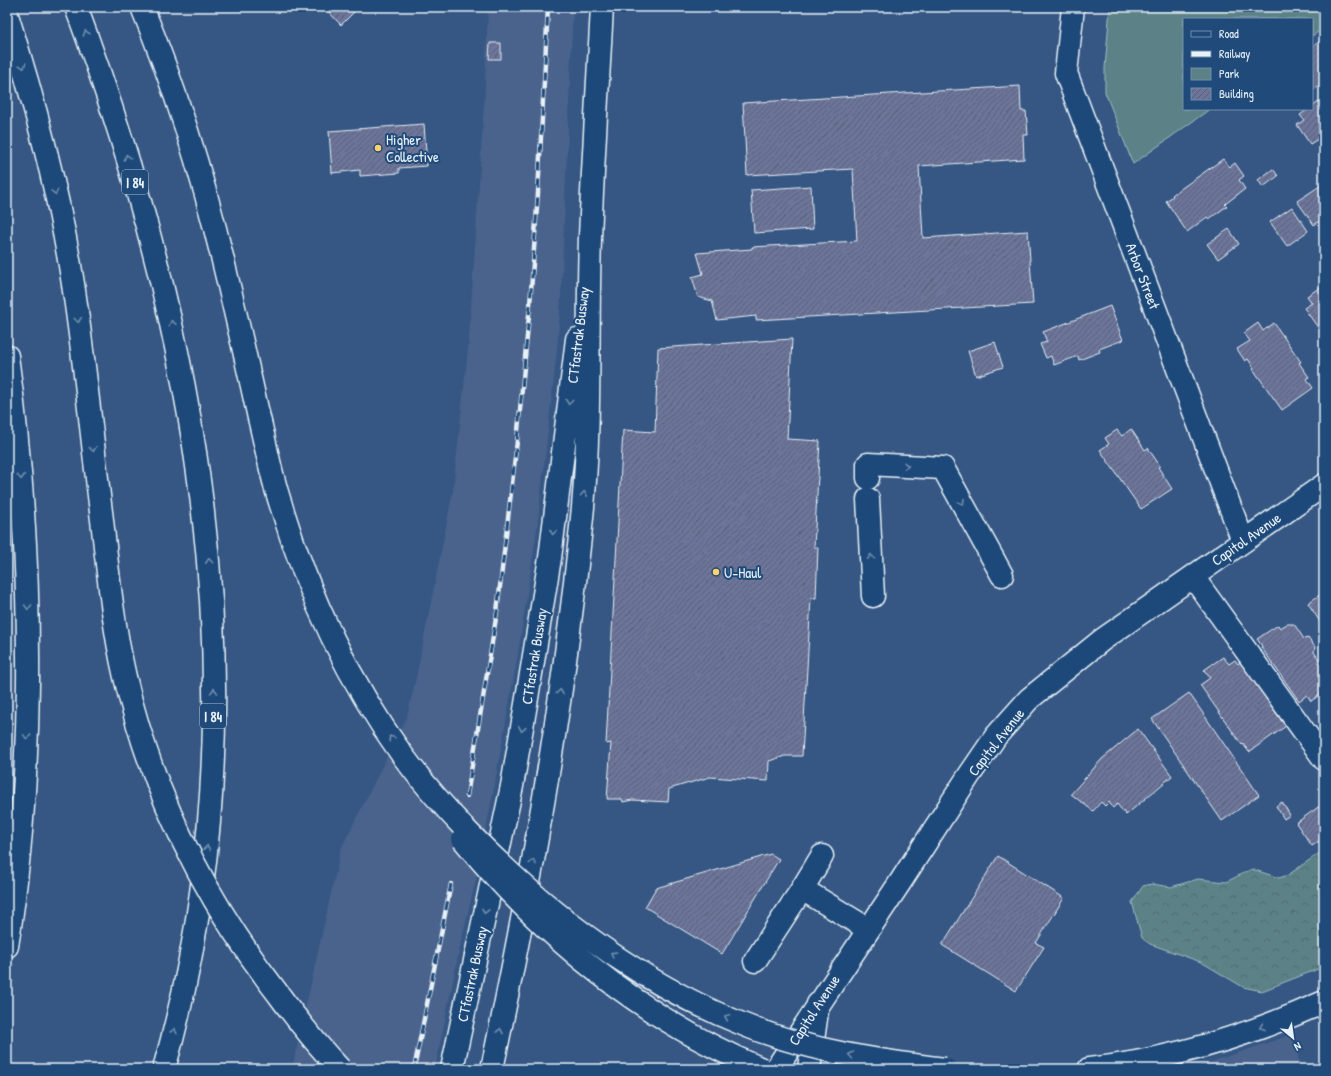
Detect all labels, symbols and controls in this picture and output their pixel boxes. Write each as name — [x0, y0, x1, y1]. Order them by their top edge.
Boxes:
legend — [1183, 18, 1313, 110]
text: Road — [1219, 25, 1239, 42]
one-way arrow — [82, 30, 90, 37]
text: Railway — [1219, 45, 1250, 62]
one-way arrow — [18, 63, 26, 69]
text: Park — [1219, 65, 1239, 82]
text: Building — [1219, 85, 1254, 102]
place label: Higher Collective — [386, 129, 439, 167]
marker: Higher Collective — [373, 143, 383, 153]
one-way arrow — [123, 153, 132, 160]
road number: I 84 — [122, 170, 148, 194]
one-way arrow — [51, 189, 59, 195]
street label: Arbor Street — [1121, 240, 1166, 313]
street label: CTfastrak Busway — [562, 285, 594, 385]
one-way arrow — [73, 317, 82, 323]
one-way arrow — [168, 319, 176, 326]
one-way arrow — [565, 399, 574, 406]
one-way arrow — [88, 446, 97, 452]
one-way arrow — [903, 462, 909, 470]
one-way arrow — [16, 474, 25, 480]
one-way arrow — [579, 491, 588, 497]
one-way arrow — [958, 498, 965, 505]
street label: Capitol Avenue — [1207, 507, 1285, 571]
one-way arrow — [549, 528, 558, 535]
one-way arrow — [867, 554, 875, 560]
one-way arrow — [204, 558, 213, 564]
place label: U-Haul — [724, 562, 761, 583]
marker: U-Haul — [711, 567, 721, 577]
one-way arrow — [24, 604, 32, 610]
street label: CTfastrak Busway — [516, 606, 552, 706]
one-way arrow — [210, 688, 218, 694]
one-way arrow — [555, 689, 564, 695]
road number: I 84 — [200, 704, 226, 728]
street label: Capitol Avenue — [963, 704, 1029, 780]
one-way arrow — [518, 726, 527, 732]
one-way arrow — [23, 734, 31, 740]
one-way arrow — [388, 735, 396, 742]
one-way arrow — [202, 845, 211, 851]
one-way arrow — [528, 859, 537, 865]
one-way arrow — [482, 908, 490, 914]
street label: CTfastrak Busway — [452, 924, 492, 1024]
one-way arrow — [610, 951, 617, 959]
street label: Capitol Avenue — [783, 970, 845, 1050]
one-way arrow — [723, 1014, 731, 1022]
north arrow — [1273, 1018, 1313, 1058]
one-way arrow — [1258, 1022, 1265, 1031]
one-way arrow — [169, 1028, 178, 1035]
one-way arrow — [495, 1028, 503, 1034]
text: N — [1292, 1039, 1304, 1054]
one-way arrow — [848, 1051, 854, 1060]

